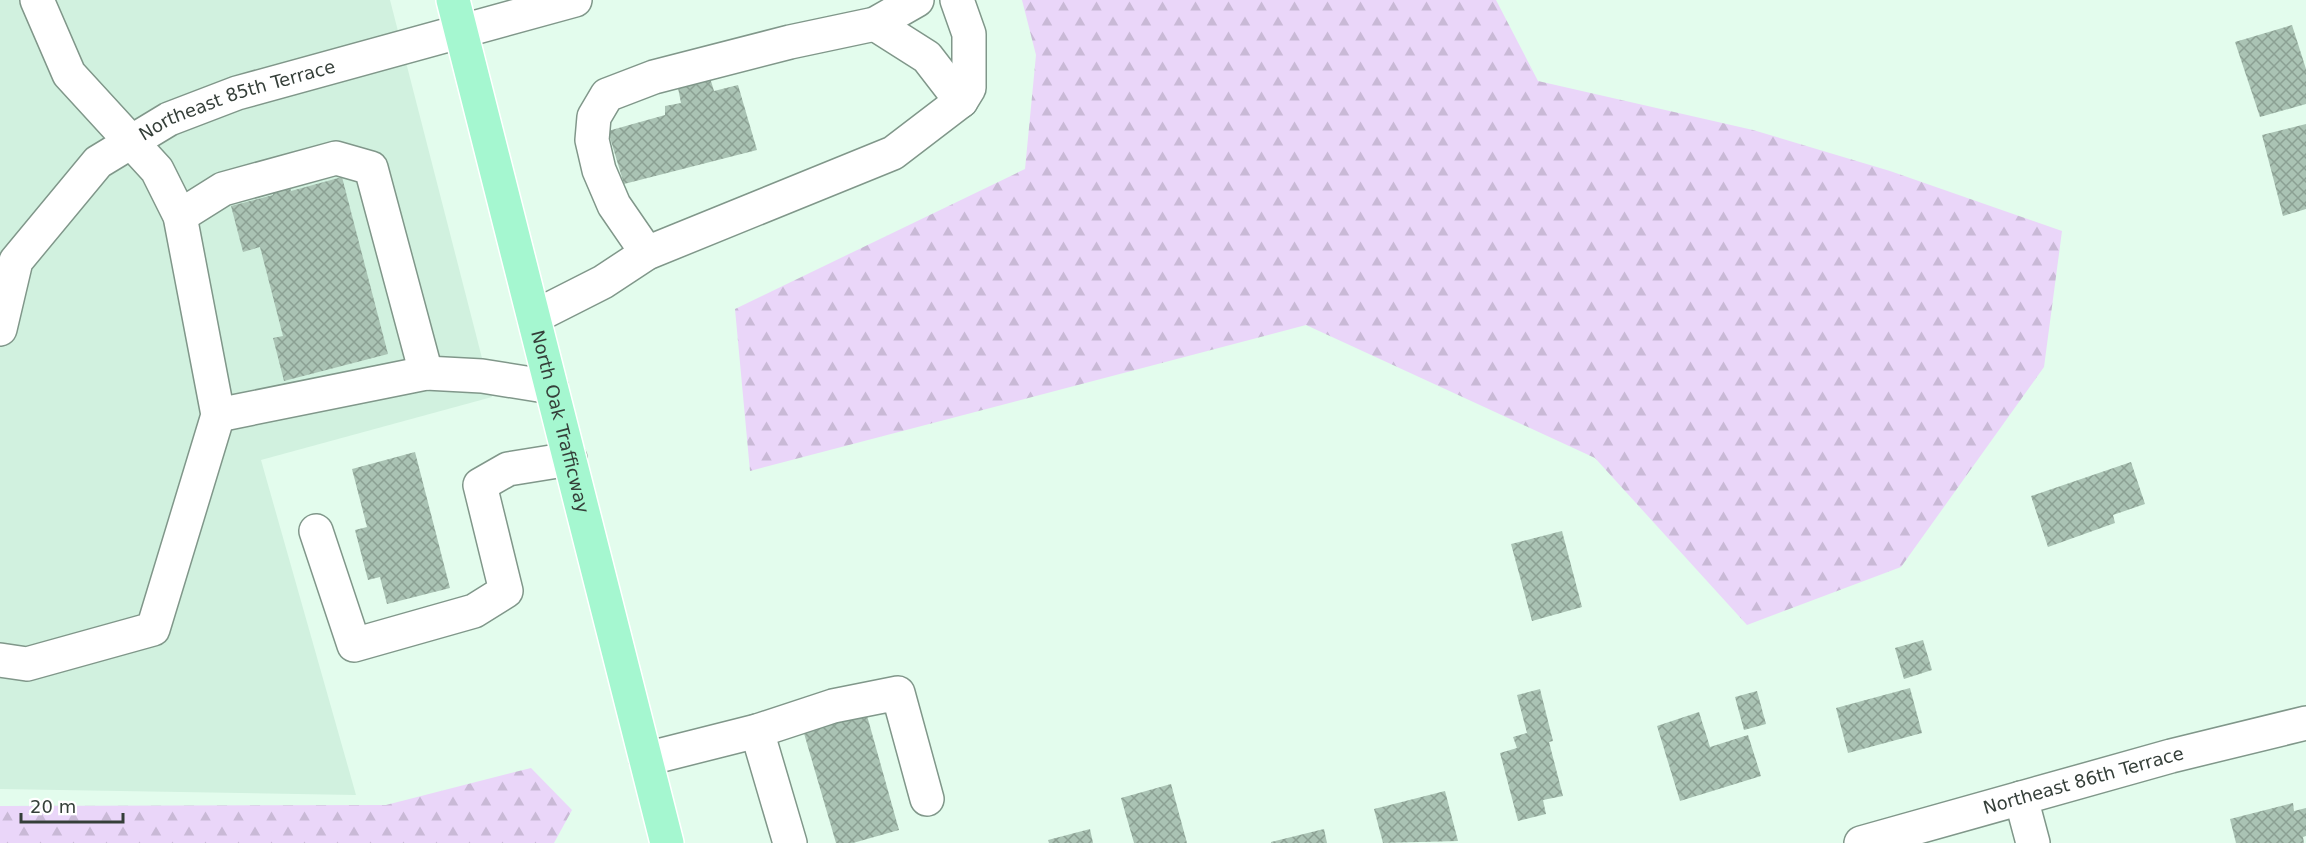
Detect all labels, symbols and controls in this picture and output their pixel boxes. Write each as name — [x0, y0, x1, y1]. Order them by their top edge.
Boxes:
street label: Northeast 85th Terrace — [135, 55, 337, 145]
street label: North Oak Trafficway — [527, 328, 594, 516]
street label: Northeast 86th Terrace — [1981, 742, 2186, 818]
scale bar — [21, 786, 123, 824]
text: 20 m — [30, 796, 76, 817]

